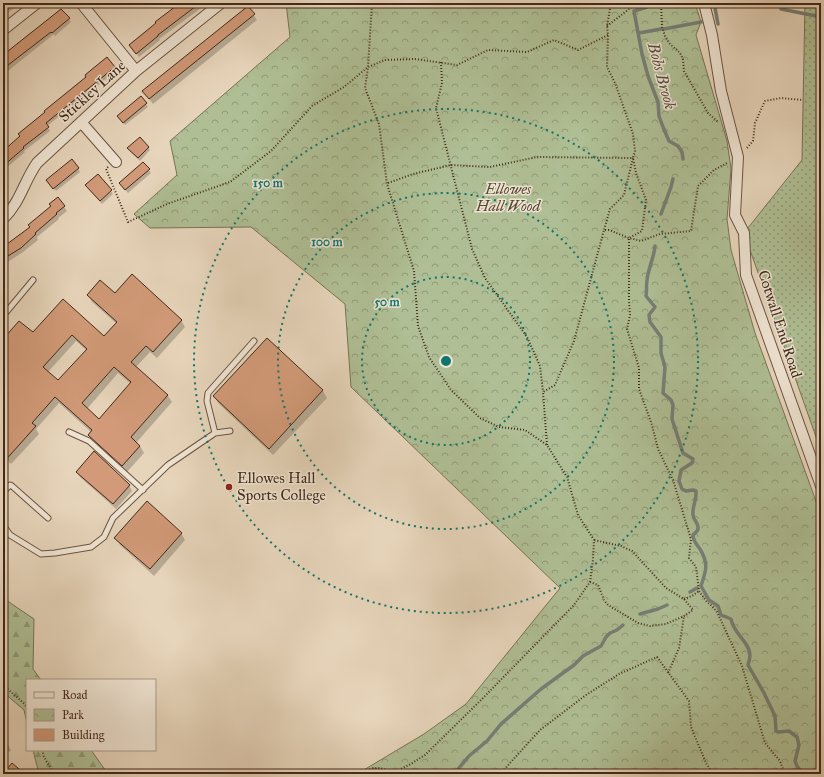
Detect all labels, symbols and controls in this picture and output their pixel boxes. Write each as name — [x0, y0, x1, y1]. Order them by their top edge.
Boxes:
water label: Bobs Brook — [644, 40, 680, 112]
street label: Stickley Lane — [55, 56, 129, 126]
text: 150 m — [253, 176, 284, 190]
park label: Ellowes Hall Wood — [475, 180, 541, 215]
text: 100 m — [311, 235, 344, 249]
street label: Cotwall End Road — [754, 268, 806, 381]
text: 50 m — [374, 295, 401, 309]
centre of rings — [439, 354, 453, 368]
place label: Ellowes Hall Sports College — [237, 469, 326, 504]
marker: Ellowes Hall Sports College — [224, 482, 234, 492]
legend — [26, 679, 156, 751]
text: Road — [62, 688, 88, 702]
text: Park — [62, 708, 84, 722]
text: Building — [62, 728, 105, 743]

